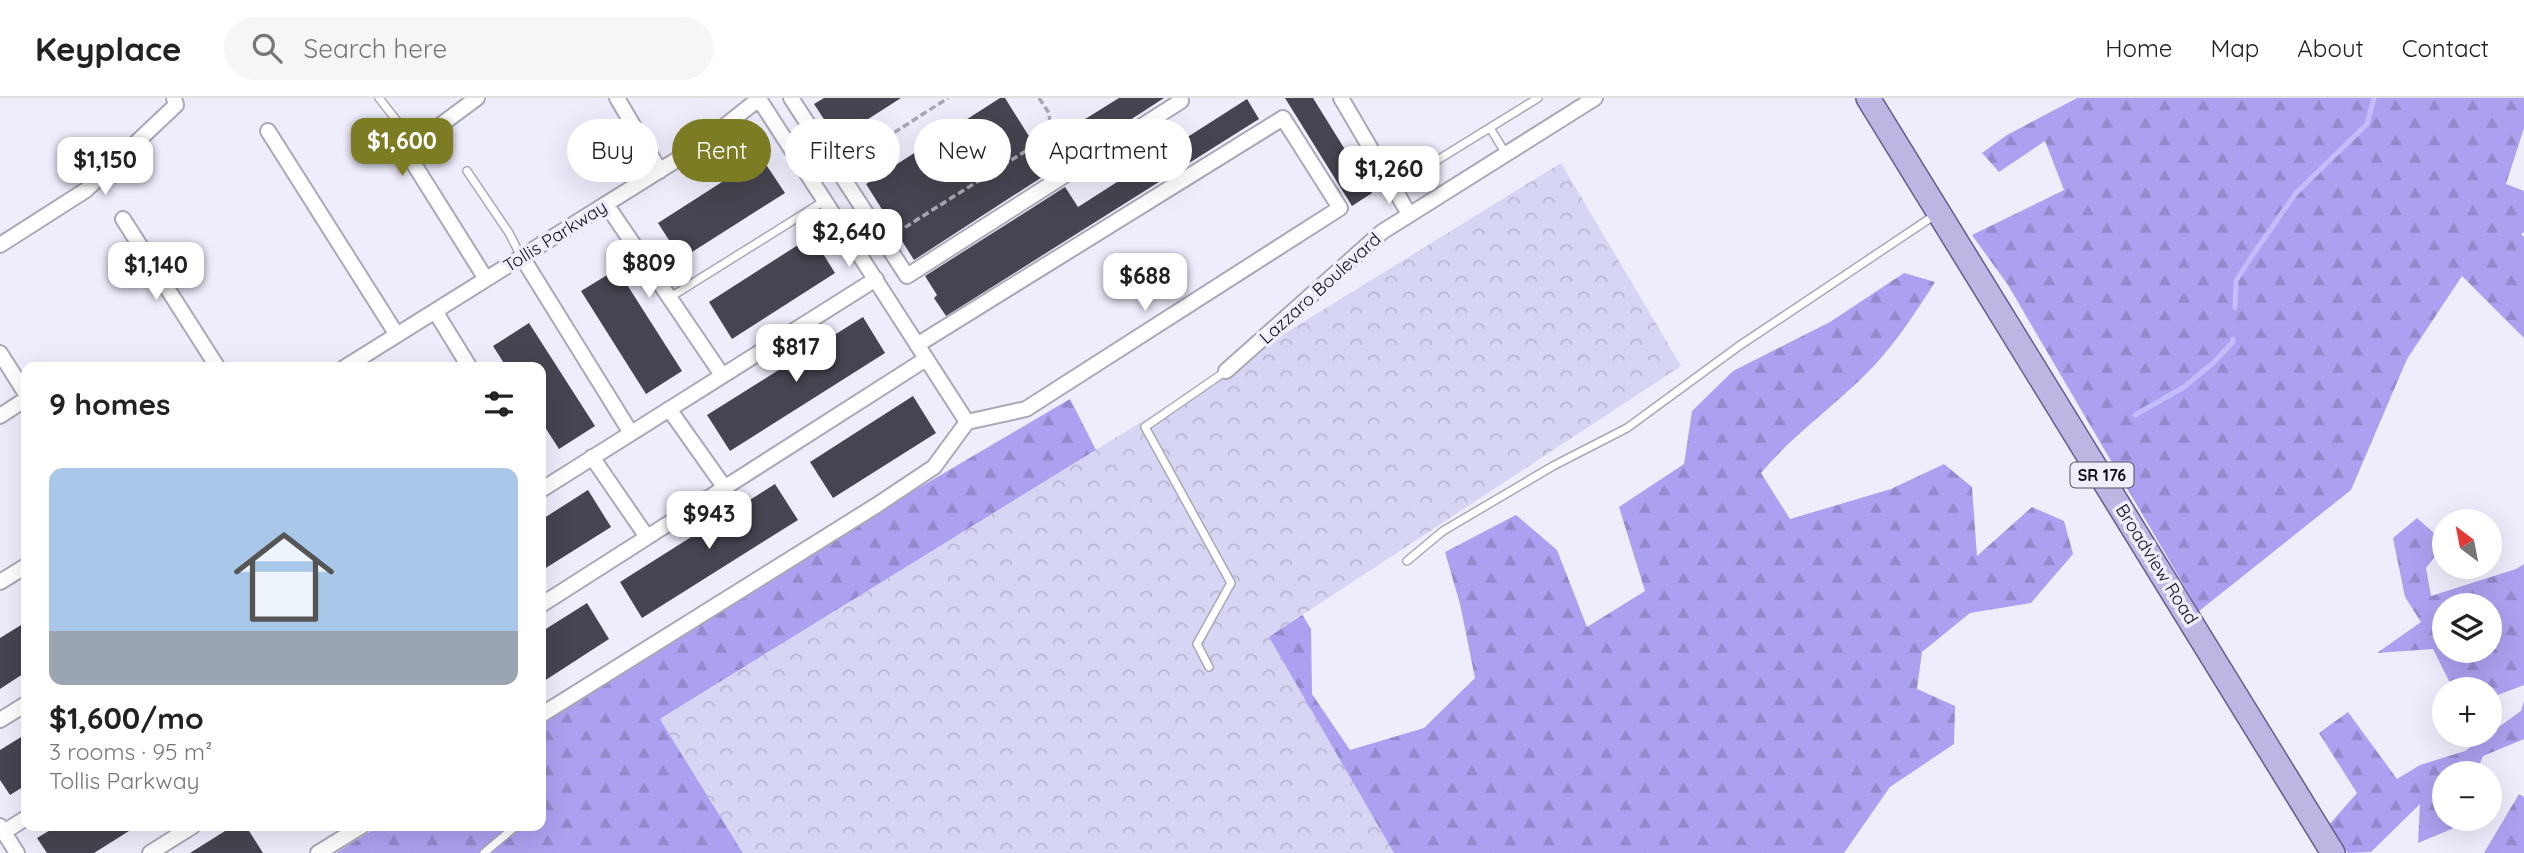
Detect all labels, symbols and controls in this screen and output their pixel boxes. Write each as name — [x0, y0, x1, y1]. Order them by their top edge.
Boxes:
search box — [224, 17, 714, 80]
text: Keyplace — [35, 28, 182, 69]
icon: search — [248, 29, 286, 67]
text: Search here — [304, 32, 447, 65]
text: Home — [2105, 33, 2172, 63]
text: Map — [2210, 33, 2259, 63]
text: About — [2297, 33, 2364, 63]
text: Contact — [2402, 33, 2489, 63]
pin: $1,600 — [345, 118, 459, 178]
chip: Buy — [567, 119, 658, 182]
chip: Rent — [672, 119, 771, 182]
chip: Filters — [785, 119, 900, 182]
chip: New — [914, 119, 1011, 182]
chip: Apartment — [1025, 119, 1192, 182]
text: $1,600 — [367, 126, 437, 155]
pin: $1,150 — [48, 138, 162, 197]
text: $1,150 — [73, 145, 137, 174]
pin: $1,260 — [1332, 146, 1446, 206]
text: $1,260 — [1355, 154, 1423, 183]
street label: Tollis Parkway — [499, 195, 611, 277]
pin: $2,640 — [792, 209, 906, 269]
text: $2,640 — [812, 217, 886, 246]
street label: Lazzaro Boulevard — [1254, 227, 1386, 349]
pin: $809 — [608, 240, 690, 300]
pin: $1,140 — [99, 242, 213, 302]
text: $809 — [622, 248, 676, 277]
text: $1,140 — [124, 250, 188, 279]
pin: $688 — [1104, 254, 1186, 313]
text: $688 — [1119, 261, 1171, 290]
pin: $817 — [755, 324, 837, 384]
text: $817 — [772, 332, 820, 361]
text: 9 homes — [49, 385, 171, 423]
icon: filters — [480, 385, 518, 423]
road number: SR 176 — [2070, 462, 2134, 488]
pin: $943 — [668, 491, 750, 551]
text: $943 — [683, 499, 735, 528]
street label: Broadview Road — [2111, 500, 2203, 628]
north arrow — [2432, 509, 2502, 579]
map controls — [2432, 509, 2502, 831]
icon: home — [221, 514, 347, 640]
button: layers — [2432, 593, 2502, 663]
button: + — [2432, 677, 2502, 747]
text: $1,600/mo — [49, 699, 204, 737]
text: 3 rooms · 95 m² — [49, 737, 212, 766]
button: − — [2432, 761, 2502, 831]
text: Tollis Parkway — [49, 766, 200, 795]

